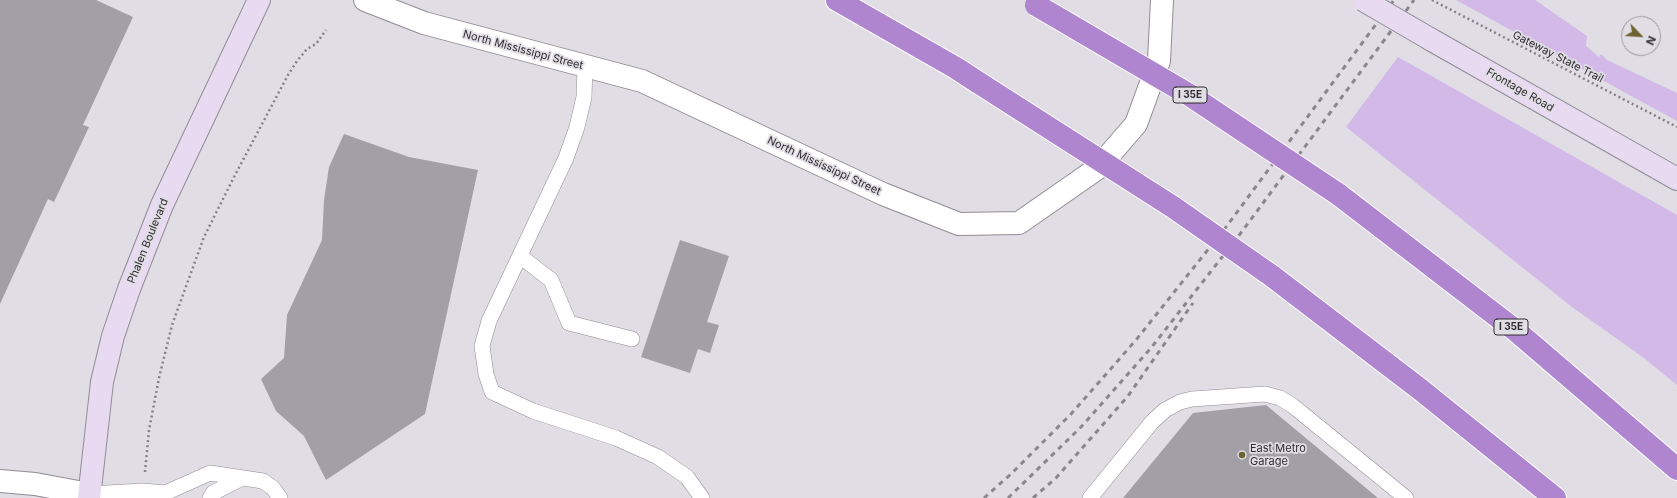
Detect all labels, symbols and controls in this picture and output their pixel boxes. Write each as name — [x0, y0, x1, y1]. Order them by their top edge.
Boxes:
north arrow — [1621, 16, 1661, 56]
street label: North Mississippi Street — [461, 28, 585, 72]
street label: Gateway State Trail — [1510, 28, 1606, 86]
text: N — [1643, 34, 1659, 47]
street label: Frontage Road — [1484, 65, 1556, 115]
road number: I 35E — [1173, 87, 1207, 103]
street label: North Mississippi Street — [765, 134, 883, 198]
street label: Phalen Boulevard — [125, 197, 171, 285]
road number: I 35E — [1494, 319, 1528, 335]
place label: East Metro Garage — [1250, 442, 1306, 468]
marker: East Metro Garage — [1237, 450, 1247, 460]

